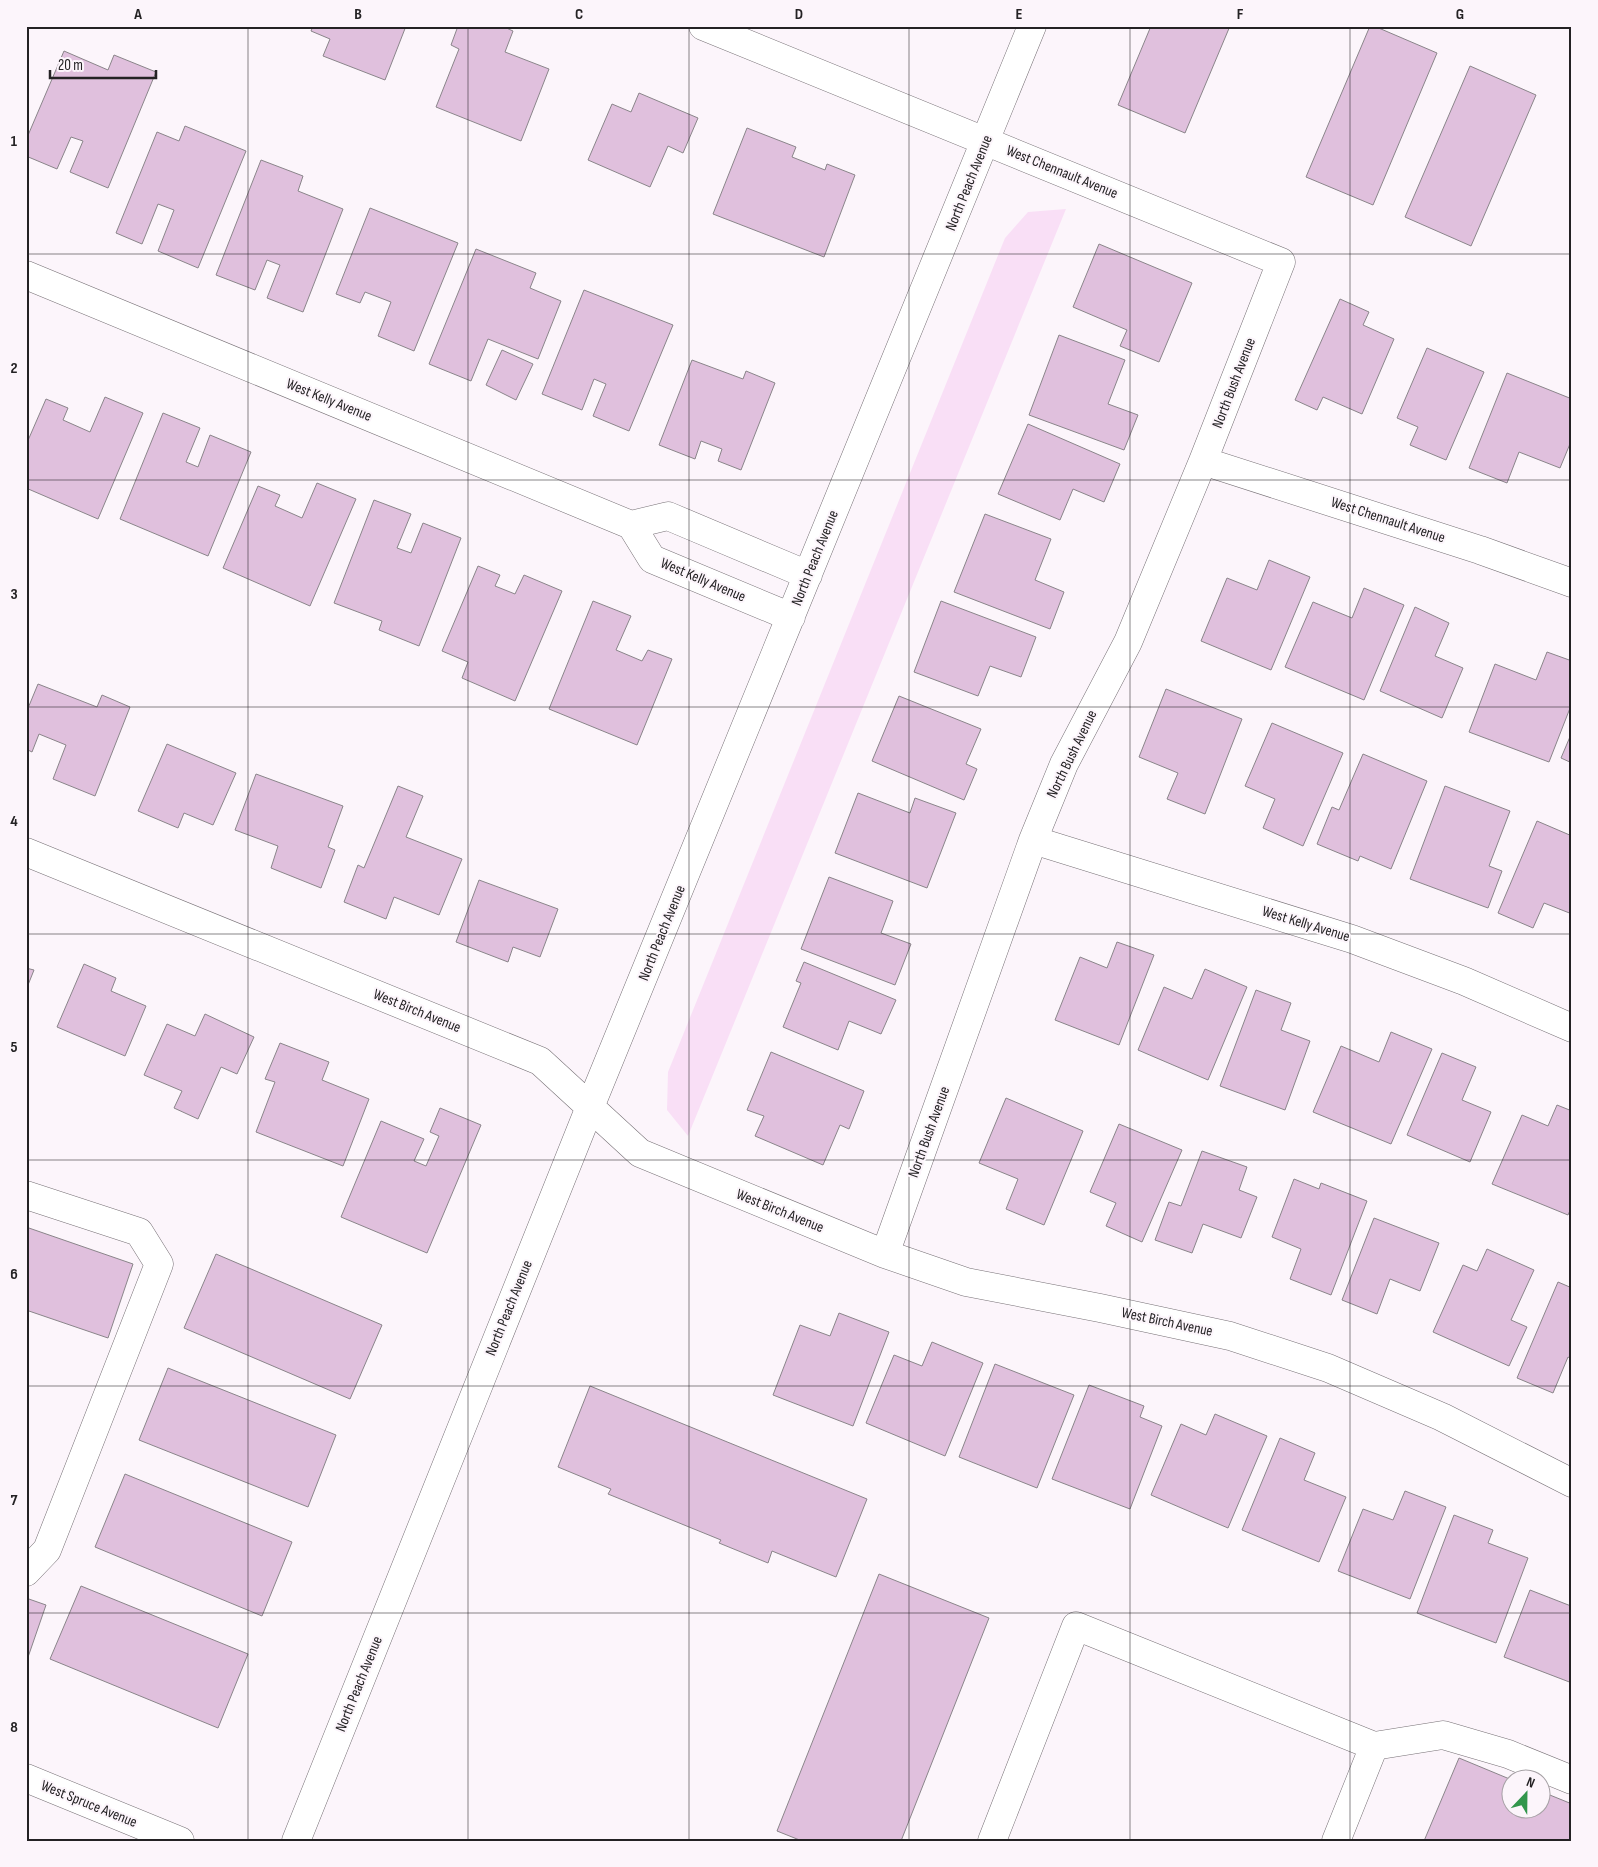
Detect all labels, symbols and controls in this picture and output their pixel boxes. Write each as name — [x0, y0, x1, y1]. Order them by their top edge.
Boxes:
text: A — [133, 5, 142, 24]
text: B — [354, 5, 362, 24]
text: C — [575, 5, 583, 24]
text: D — [795, 5, 803, 24]
text: E — [1016, 5, 1023, 24]
text: F — [1237, 5, 1244, 24]
text: G — [1456, 5, 1464, 24]
scale bar — [50, 48, 156, 80]
text: 20 m — [58, 56, 83, 75]
text: 1 — [11, 132, 18, 151]
street label: North Peach Avenue — [941, 132, 997, 234]
street label: West Chennault Avenue — [1003, 141, 1121, 203]
street label: North Bush Avenue — [1208, 335, 1260, 431]
text: 2 — [10, 359, 18, 378]
street label: West Kelly Avenue — [283, 374, 375, 426]
street label: West Chennault Avenue — [1329, 493, 1447, 547]
street label: North Peach Avenue — [787, 507, 843, 609]
street label: West Kelly Avenue — [657, 554, 749, 606]
text: 3 — [10, 585, 18, 604]
street label: North Bush Avenue — [1043, 707, 1101, 801]
text: 4 — [10, 812, 18, 831]
street label: North Peach Avenue — [634, 882, 690, 984]
street label: West Kelly Avenue — [1260, 902, 1352, 946]
street label: West Birch Avenue — [370, 985, 464, 1037]
text: 5 — [10, 1038, 18, 1057]
street label: North Bush Avenue — [904, 1084, 954, 1180]
street label: West Birch Avenue — [733, 1185, 827, 1237]
street label: North Peach Avenue — [481, 1257, 537, 1359]
text: 6 — [10, 1265, 18, 1284]
street label: West Birch Avenue — [1120, 1303, 1214, 1341]
text: 7 — [11, 1491, 18, 1510]
street label: North Peach Avenue — [331, 1633, 387, 1735]
text: 8 — [10, 1718, 18, 1737]
north arrow — [1500, 1770, 1550, 1820]
text: N — [1524, 1773, 1537, 1792]
street label: West Spruce Avenue — [38, 1776, 140, 1832]

